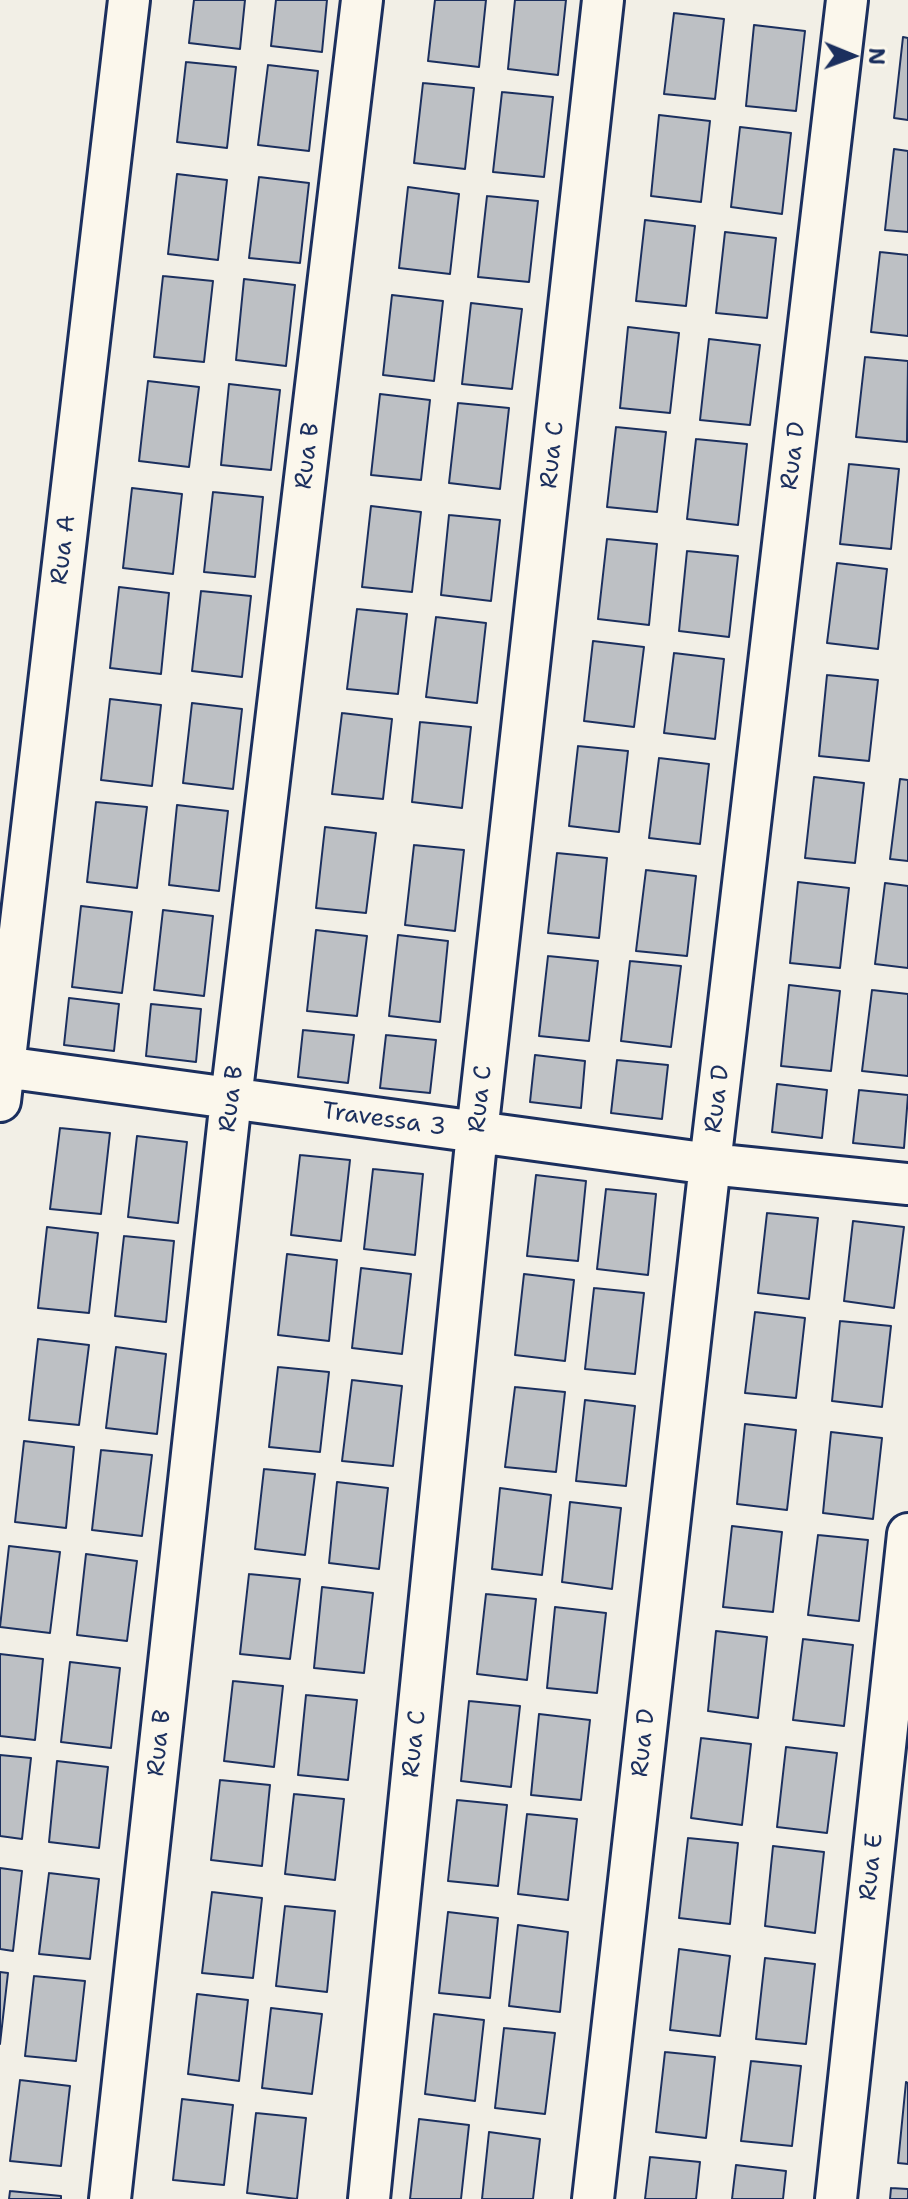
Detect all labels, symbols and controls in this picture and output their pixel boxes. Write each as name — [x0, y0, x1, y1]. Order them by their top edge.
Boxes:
north arrow — [812, 16, 892, 96]
text: N — [862, 47, 891, 65]
street label: Rua C — [535, 420, 571, 490]
street label: Rua D — [776, 420, 812, 492]
street label: Rua B — [290, 421, 326, 491]
street label: Rua A — [45, 513, 83, 587]
street label: Rua D — [700, 1063, 736, 1135]
street label: Rua B — [214, 1064, 250, 1134]
street label: Rua C — [463, 1064, 499, 1134]
street label: Travessa 3 — [320, 1097, 448, 1143]
street label: Rua D — [626, 1707, 662, 1779]
street label: Rua B — [142, 1708, 178, 1778]
street label: Rua C — [397, 1709, 433, 1779]
street label: Rua E — [854, 1832, 890, 1902]

